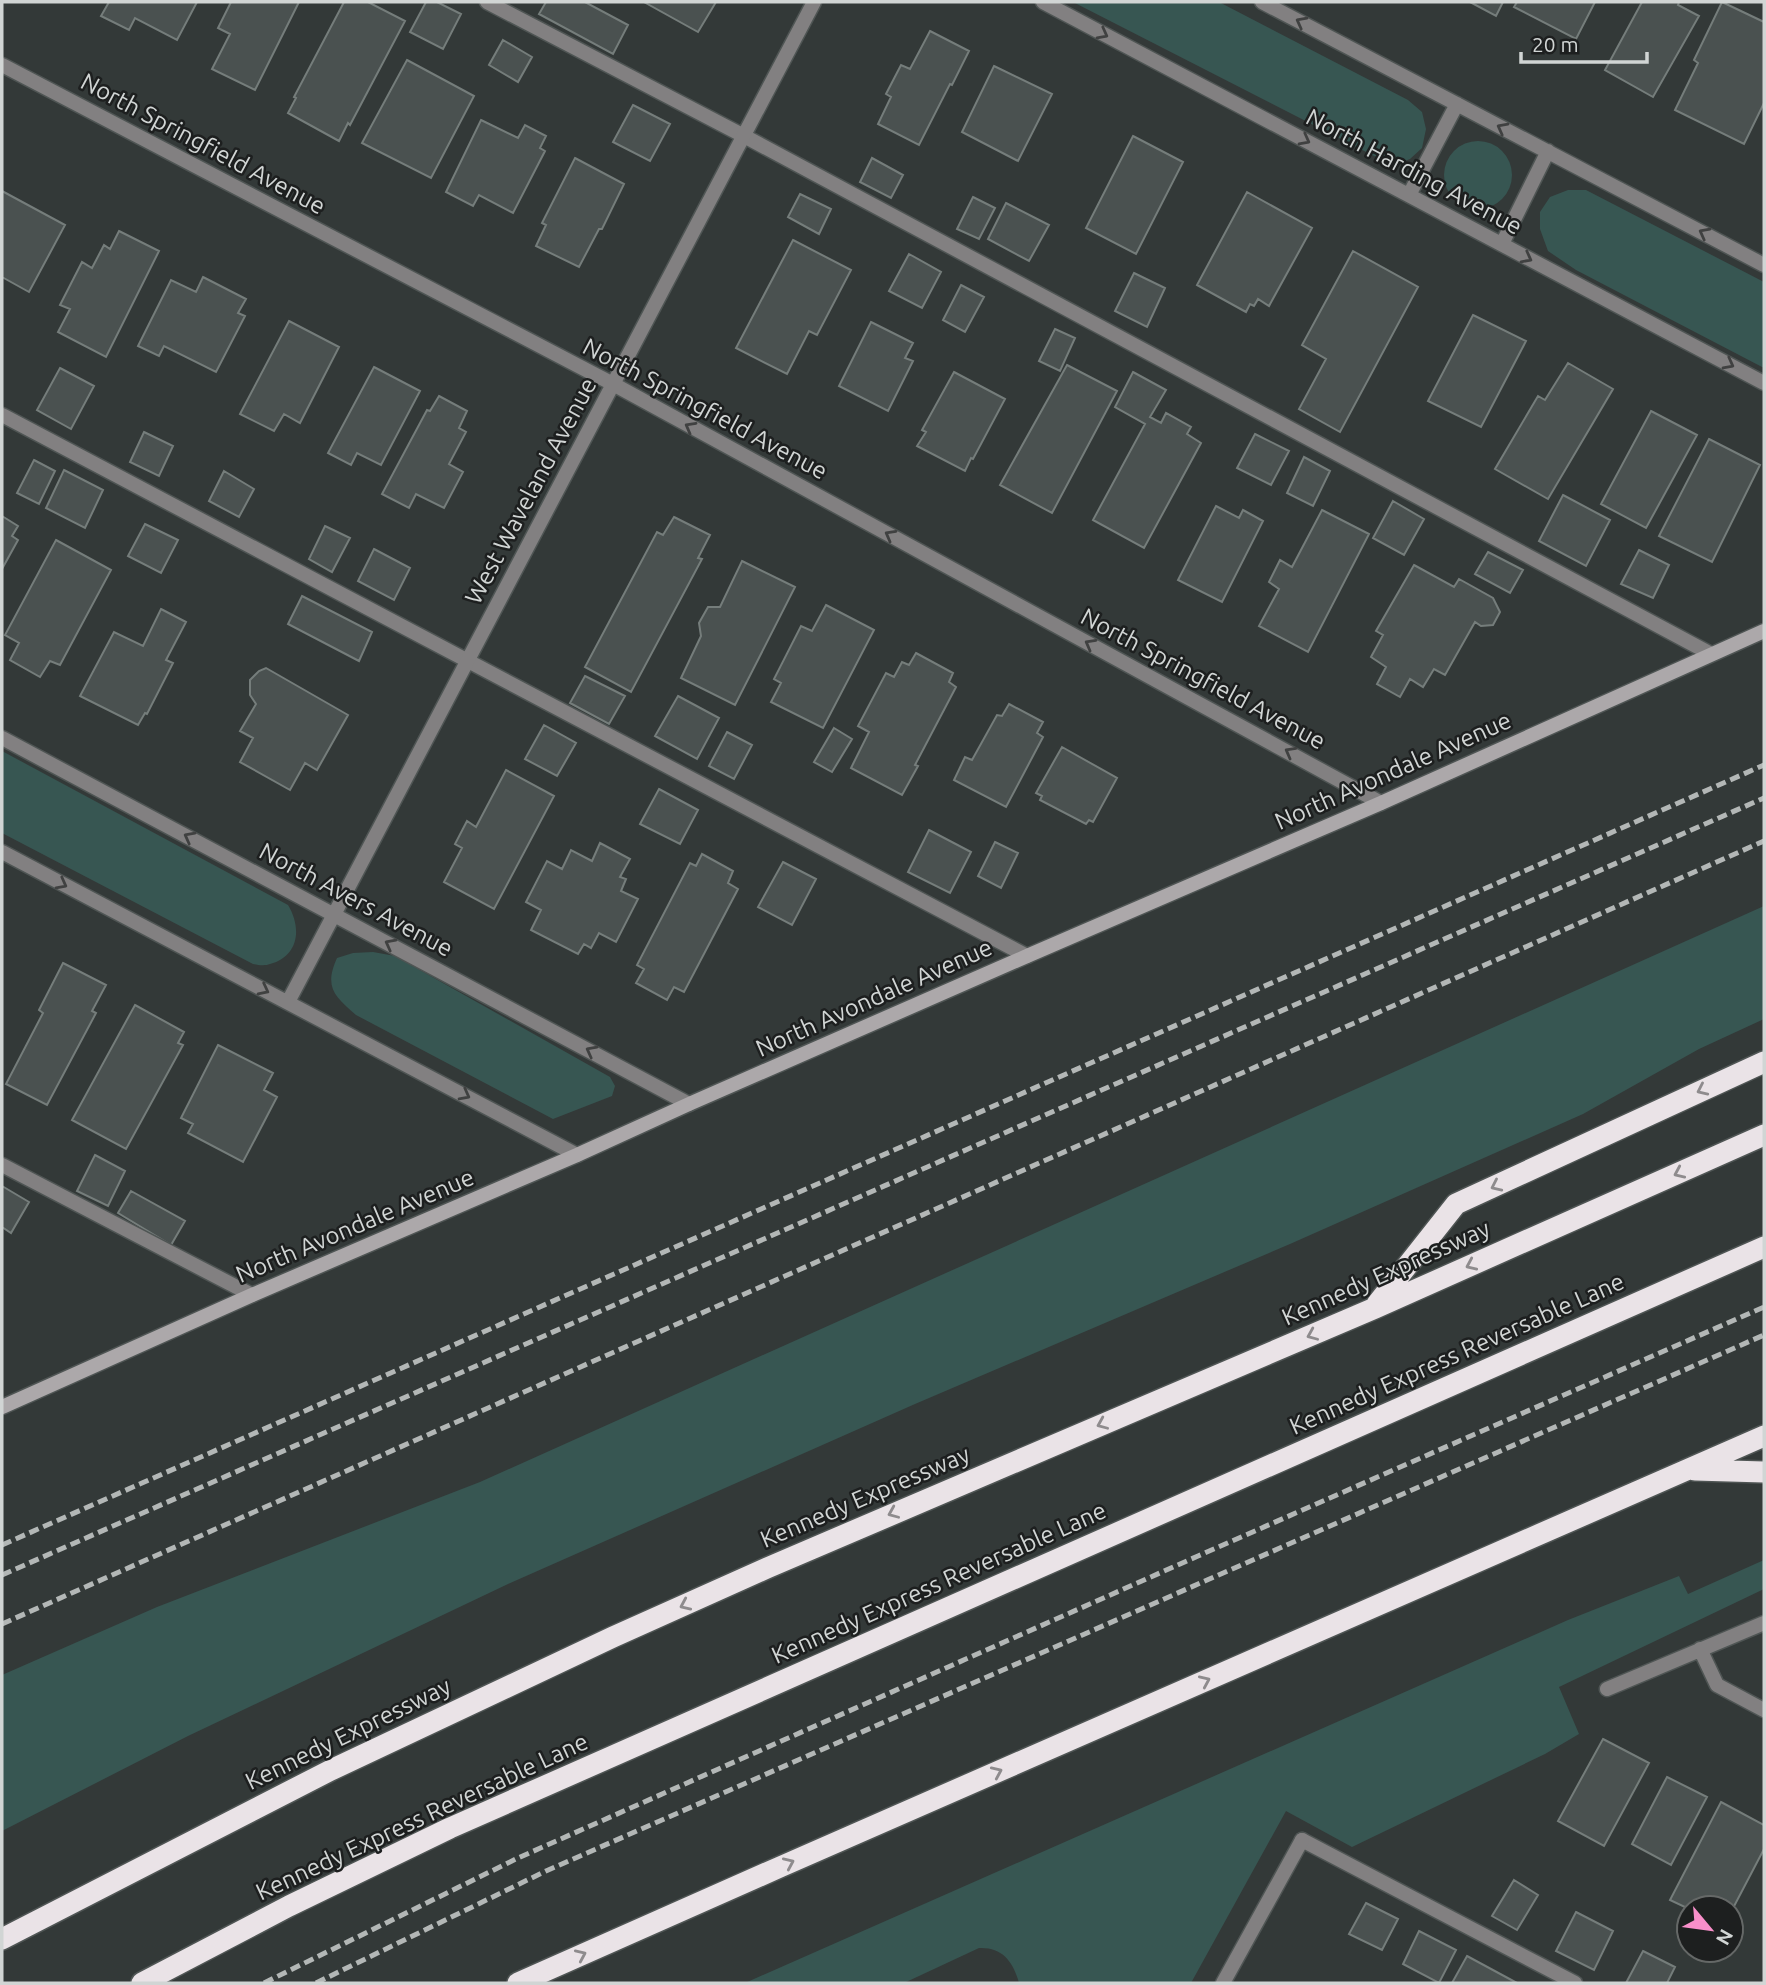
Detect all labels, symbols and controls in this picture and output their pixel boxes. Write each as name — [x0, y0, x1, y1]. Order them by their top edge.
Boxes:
one-way arrow — [1296, 17, 1308, 30]
scale bar — [1521, 21, 1647, 65]
one-way arrow — [1096, 25, 1109, 39]
text: 20 m — [1532, 32, 1579, 56]
street label: North Springfield Avenue — [76, 68, 330, 220]
street label: North Harding Avenue — [1302, 103, 1527, 240]
one-way arrow — [1497, 122, 1509, 136]
one-way arrow — [1297, 132, 1310, 145]
one-way arrow — [1699, 228, 1711, 241]
one-way arrow — [1520, 249, 1533, 263]
street label: North Springfield Avenue — [578, 333, 832, 485]
one-way arrow — [1721, 356, 1734, 369]
street label: West Waveland Avenue — [459, 373, 602, 608]
one-way arrow — [685, 421, 697, 435]
one-way arrow — [885, 530, 897, 543]
street label: North Springfield Avenue — [1076, 603, 1330, 755]
one-way arrow — [1085, 639, 1097, 652]
street label: North Avondale Avenue — [1270, 706, 1515, 835]
one-way arrow — [1285, 747, 1297, 760]
one-way arrow — [184, 832, 196, 846]
street label: North Avers Avenue — [255, 837, 457, 962]
one-way arrow — [55, 875, 67, 889]
street label: North Avondale Avenue — [751, 933, 996, 1062]
one-way arrow — [385, 939, 397, 952]
one-way arrow — [257, 981, 269, 995]
one-way arrow — [586, 1046, 598, 1059]
one-way arrow — [1697, 1082, 1709, 1096]
one-way arrow — [458, 1087, 470, 1100]
street label: North Avondale Avenue — [232, 1163, 478, 1288]
one-way arrow — [1674, 1165, 1687, 1179]
one-way arrow — [1491, 1178, 1503, 1192]
street label: Kennedy Expressway — [1278, 1214, 1494, 1331]
one-way arrow — [1466, 1257, 1479, 1271]
street label: Kennedy Express Reversable Lane — [1285, 1267, 1628, 1440]
one-way arrow — [1306, 1326, 1318, 1340]
one-way arrow — [1097, 1415, 1109, 1429]
street label: Kennedy Expressway — [756, 1440, 974, 1553]
street label: Kennedy Express Reversable Lane — [767, 1496, 1110, 1669]
one-way arrow — [888, 1505, 901, 1519]
one-way arrow — [680, 1597, 692, 1611]
street label: Kennedy Expressway — [241, 1672, 455, 1795]
one-way arrow — [1198, 1675, 1211, 1689]
street label: Kennedy Express Reversable Lane — [251, 1728, 592, 1906]
one-way arrow — [990, 1766, 1002, 1780]
one-way arrow — [781, 1857, 794, 1871]
north arrow — [1675, 1894, 1745, 1964]
text: N — [1712, 1926, 1738, 1949]
one-way arrow — [573, 1949, 586, 1963]

